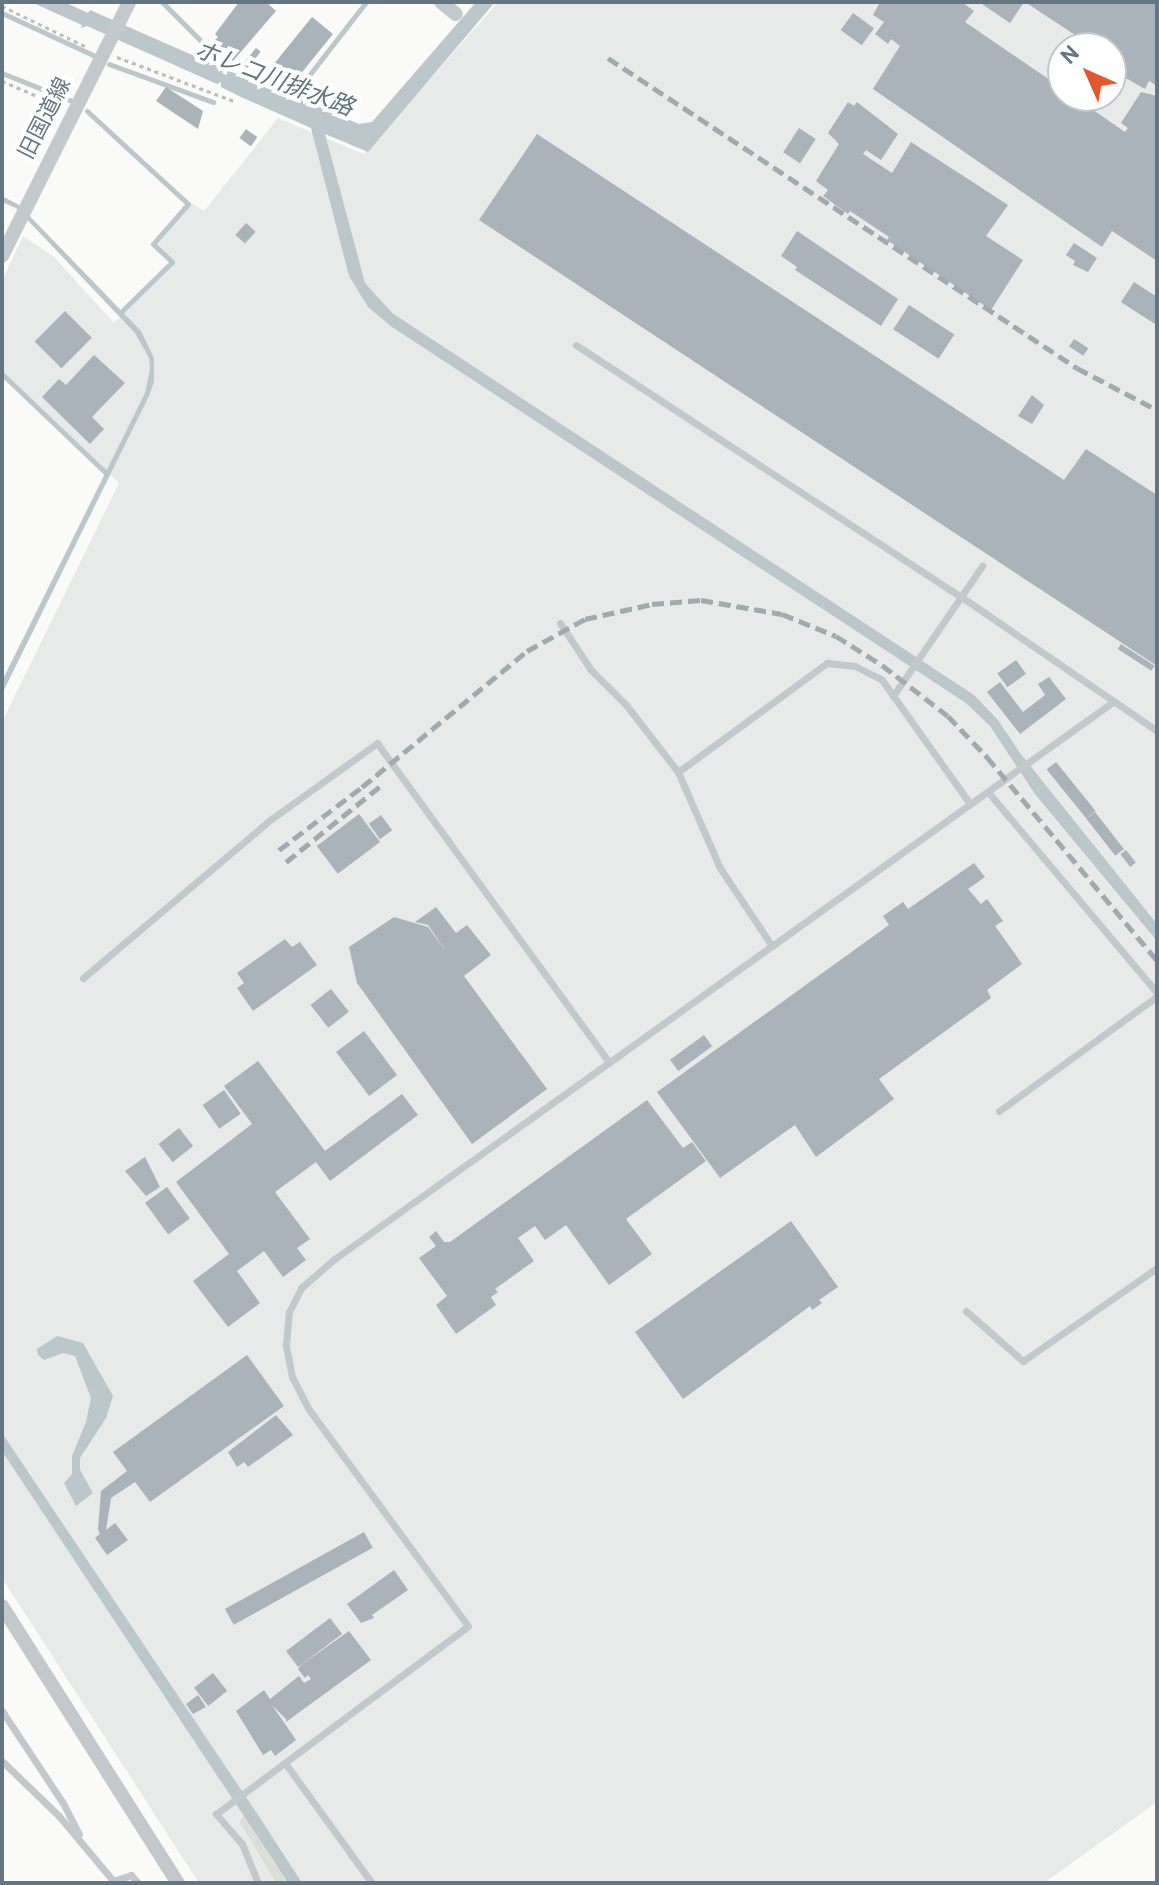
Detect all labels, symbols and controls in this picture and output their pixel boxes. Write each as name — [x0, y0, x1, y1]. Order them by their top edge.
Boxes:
north arrow — [1047, 32, 1127, 112]
water label: ホレコ川排水路 — [189, 37, 357, 125]
text: N — [1056, 41, 1086, 71]
street label: 旧国道線 — [14, 74, 78, 164]

